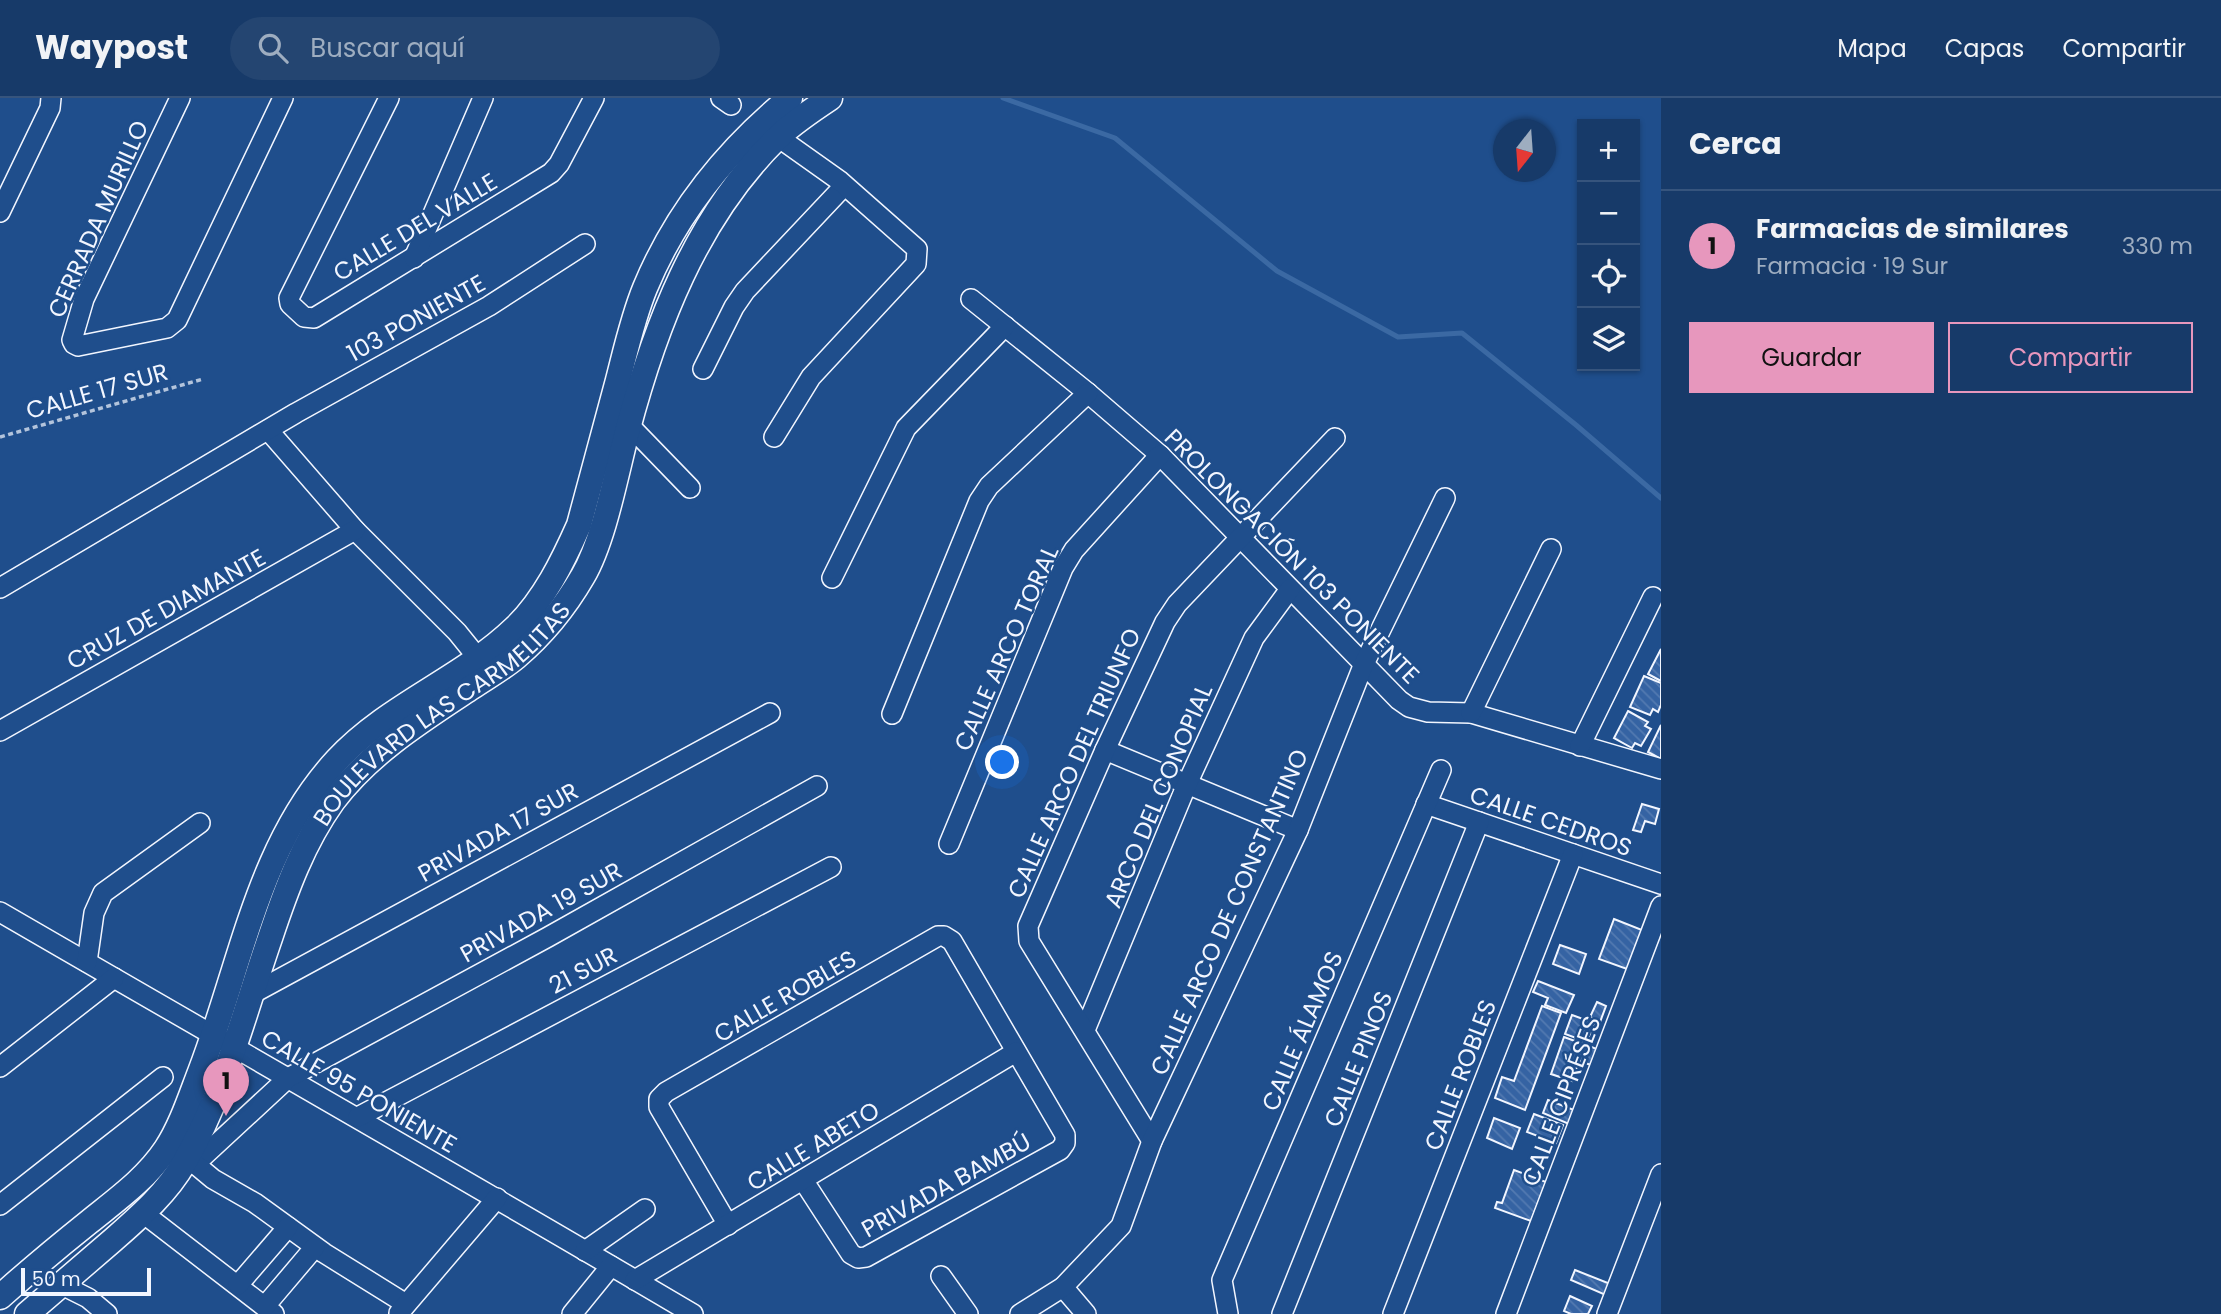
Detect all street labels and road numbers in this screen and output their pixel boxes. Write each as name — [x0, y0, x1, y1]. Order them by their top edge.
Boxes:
street label: CERRADA MURILLO — [40, 115, 156, 323]
street label: CALLE DEL VALLE — [327, 165, 503, 289]
street label: 103 PONIENTE — [341, 266, 491, 370]
street label: CALLE 17 SUR — [22, 355, 172, 427]
street label: PROLONGACIÓN 103 PONIENTE — [1157, 421, 1427, 691]
street label: CALLE ARCO TORAL — [946, 540, 1066, 756]
street label: CRUZ DE DIAMANTE — [61, 541, 271, 677]
street label: BOULEVARD LAS CARMELITAS — [305, 595, 578, 832]
street label: CALLE ARCO DEL TRIUNFO — [999, 623, 1149, 903]
street label: ARCO DEL CONOPIAL — [1096, 679, 1220, 913]
street label: CALLE ARCO DE CONSTANTINO — [1142, 744, 1316, 1080]
street label: PRIVADA 17 SUR — [412, 774, 584, 890]
street label: CALLE CEDROS — [1465, 778, 1637, 864]
street label: PRIVADA 19 SUR — [454, 854, 628, 970]
street label: 21 SUR — [543, 938, 623, 1002]
street label: CALLE ROBLES — [708, 942, 862, 1050]
street label: CALLE ÁLAMOS — [1254, 946, 1350, 1116]
street label: CALLE PINOS — [1316, 986, 1400, 1132]
street label: CALLE ROBLES — [1416, 995, 1504, 1155]
street label: CALLE CIPRÉSES — [1513, 1011, 1609, 1191]
street label: CALLE 95 PONIENTE — [255, 1022, 463, 1160]
street label: CALLE ABETO — [741, 1093, 885, 1199]
street label: PRIVADA BAMBÚ — [855, 1125, 1037, 1245]

